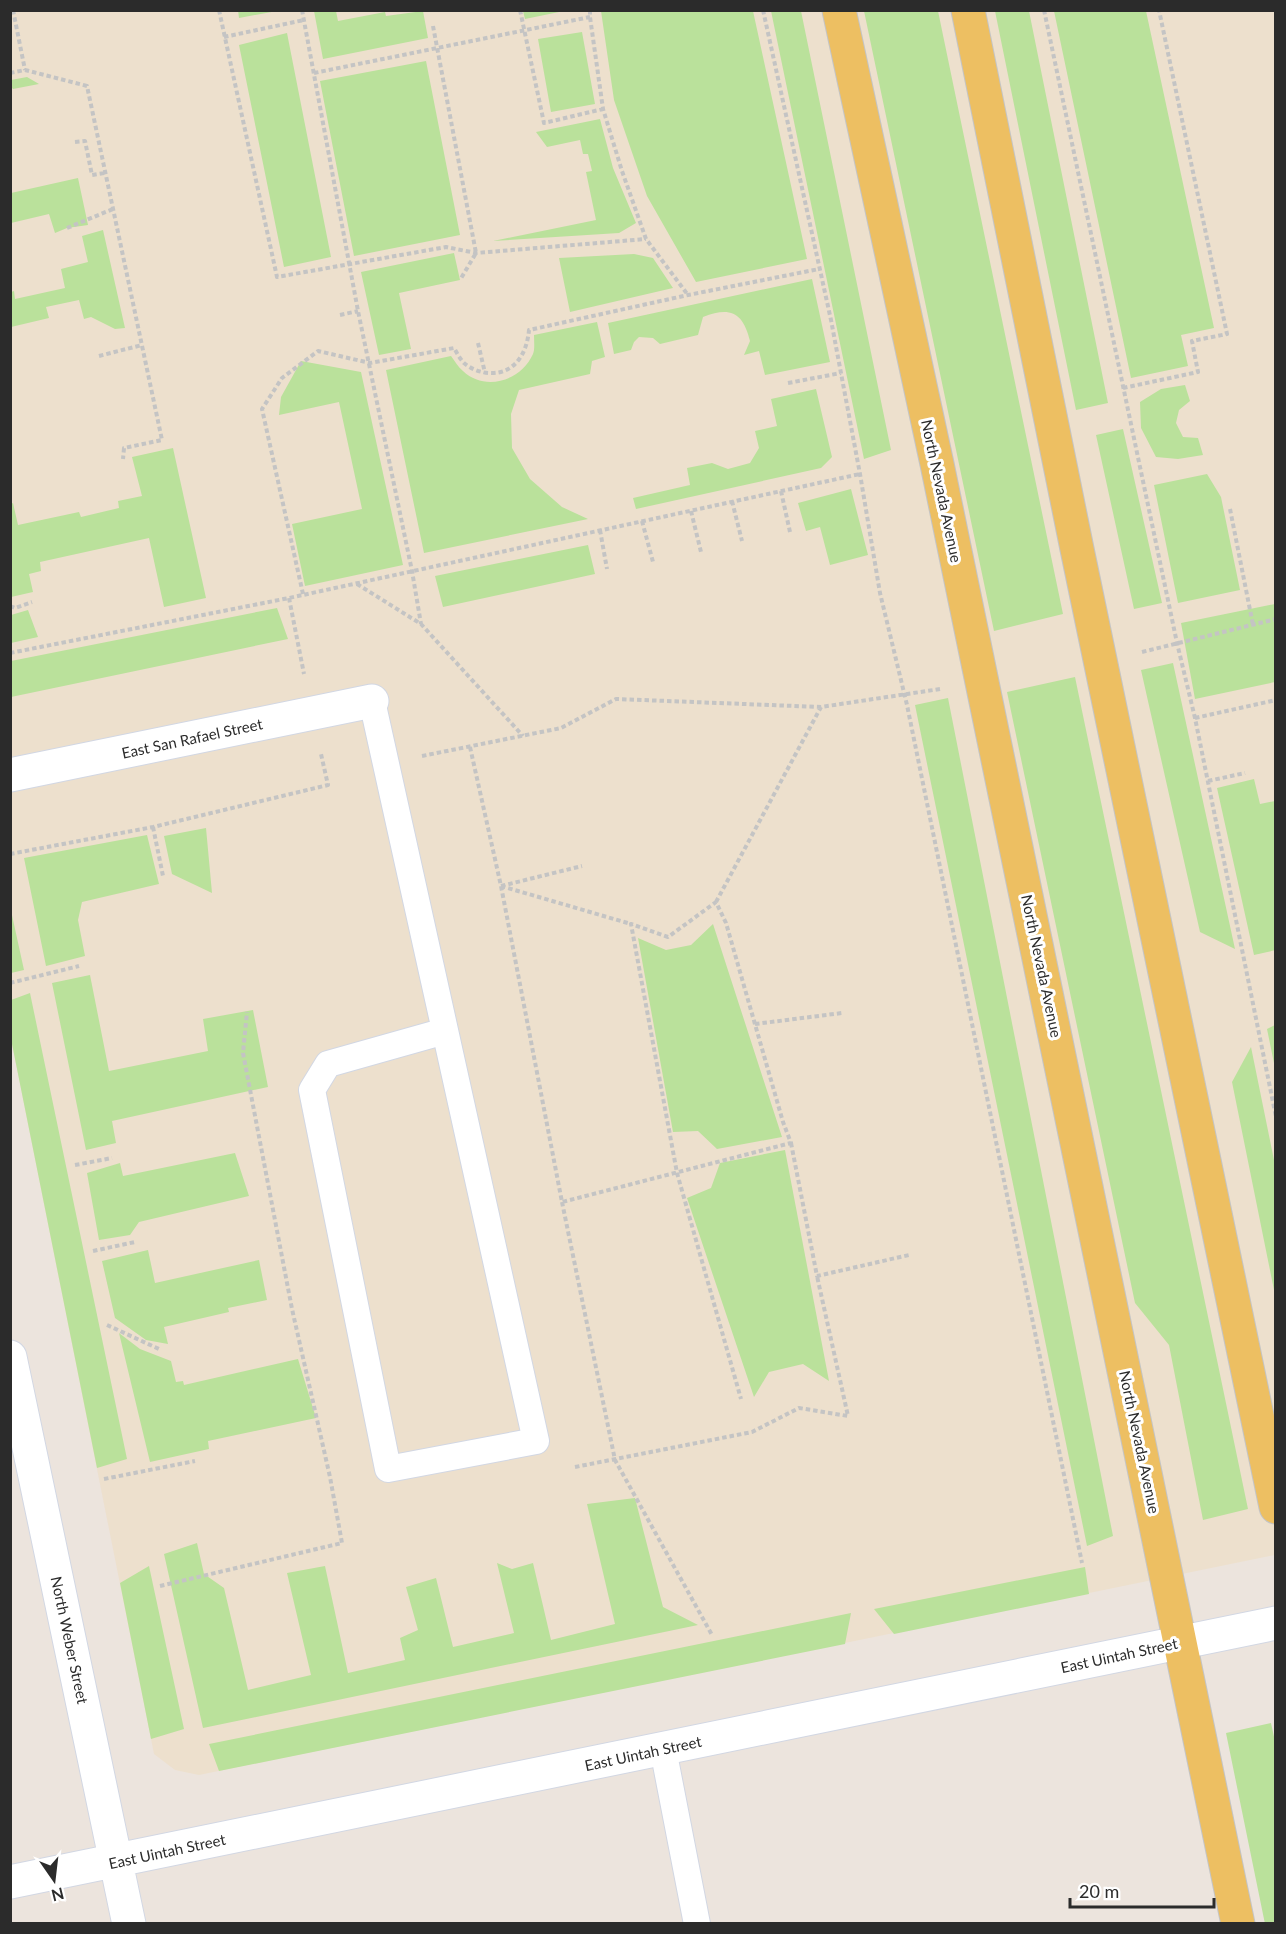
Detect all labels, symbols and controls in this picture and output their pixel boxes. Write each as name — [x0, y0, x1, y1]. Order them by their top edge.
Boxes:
street label: North Nevada Avenue — [918, 418, 966, 564]
street label: East San Rafael Street — [120, 714, 265, 762]
street label: North Nevada Avenue — [1018, 893, 1066, 1039]
street label: North Nevada Avenue — [1116, 1369, 1164, 1515]
street label: North Weber Street — [48, 1575, 92, 1706]
street label: East Uintah Street — [1059, 1634, 1180, 1676]
street label: East Uintah Street — [583, 1732, 704, 1774]
street label: East Uintah Street — [107, 1830, 228, 1872]
north arrow — [24, 1850, 84, 1910]
scale bar — [1070, 1871, 1214, 1909]
text: 20 m — [1079, 1880, 1119, 1902]
text: N — [49, 1884, 66, 1906]

